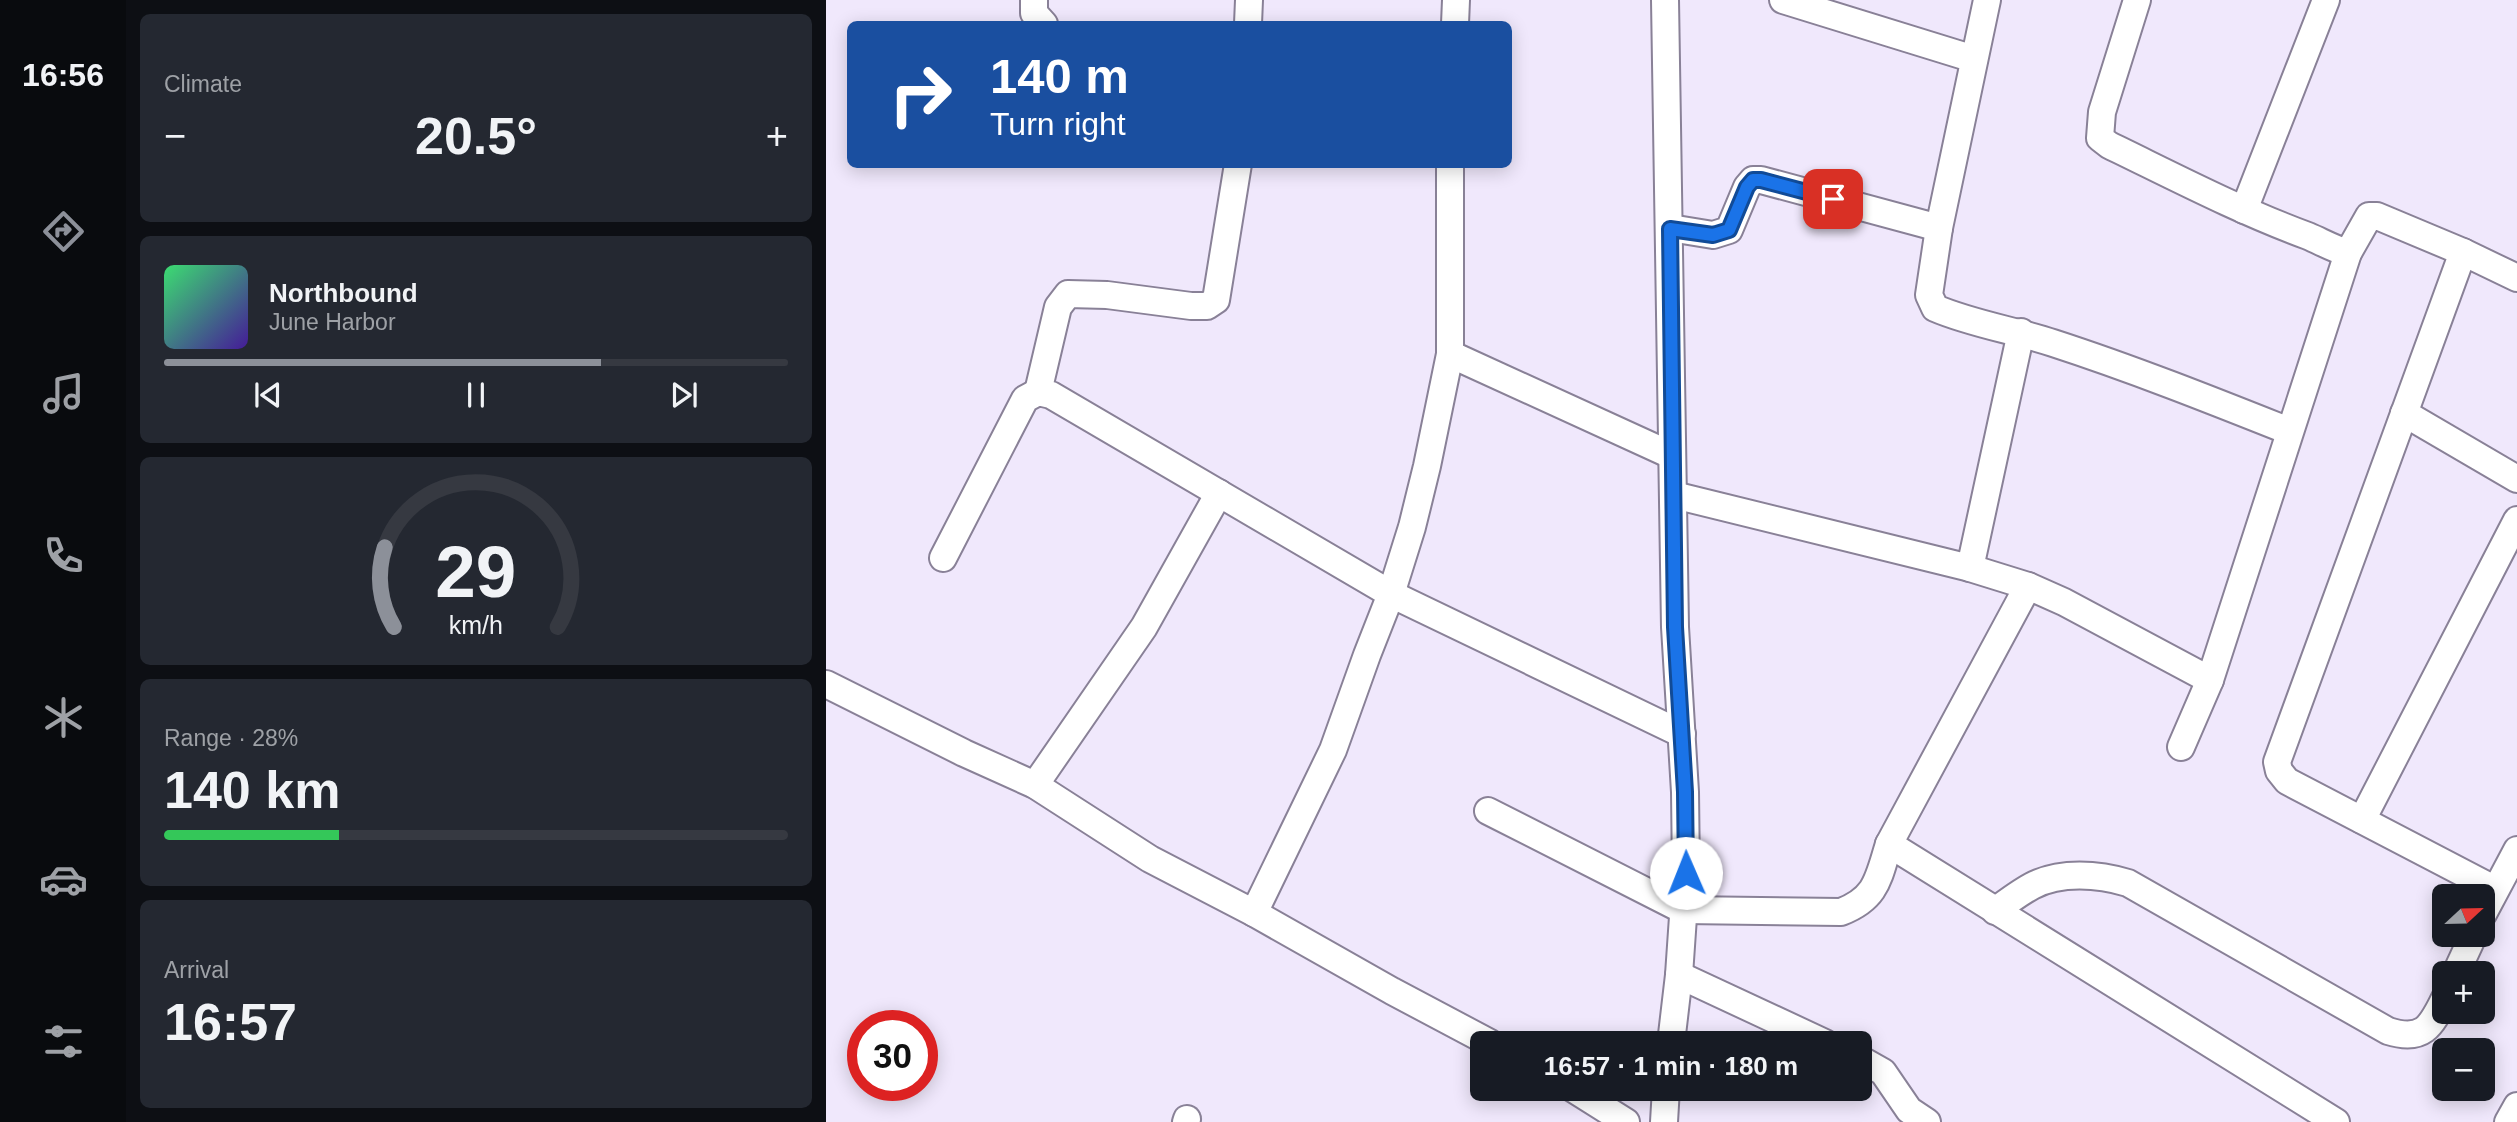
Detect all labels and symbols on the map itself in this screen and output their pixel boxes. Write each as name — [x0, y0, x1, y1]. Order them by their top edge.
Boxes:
pin — [1803, 169, 1863, 229]
position arrow — [1649, 836, 1723, 910]
north arrow — [2432, 884, 2496, 947]
speed limit sign: 30 — [847, 1010, 938, 1101]

